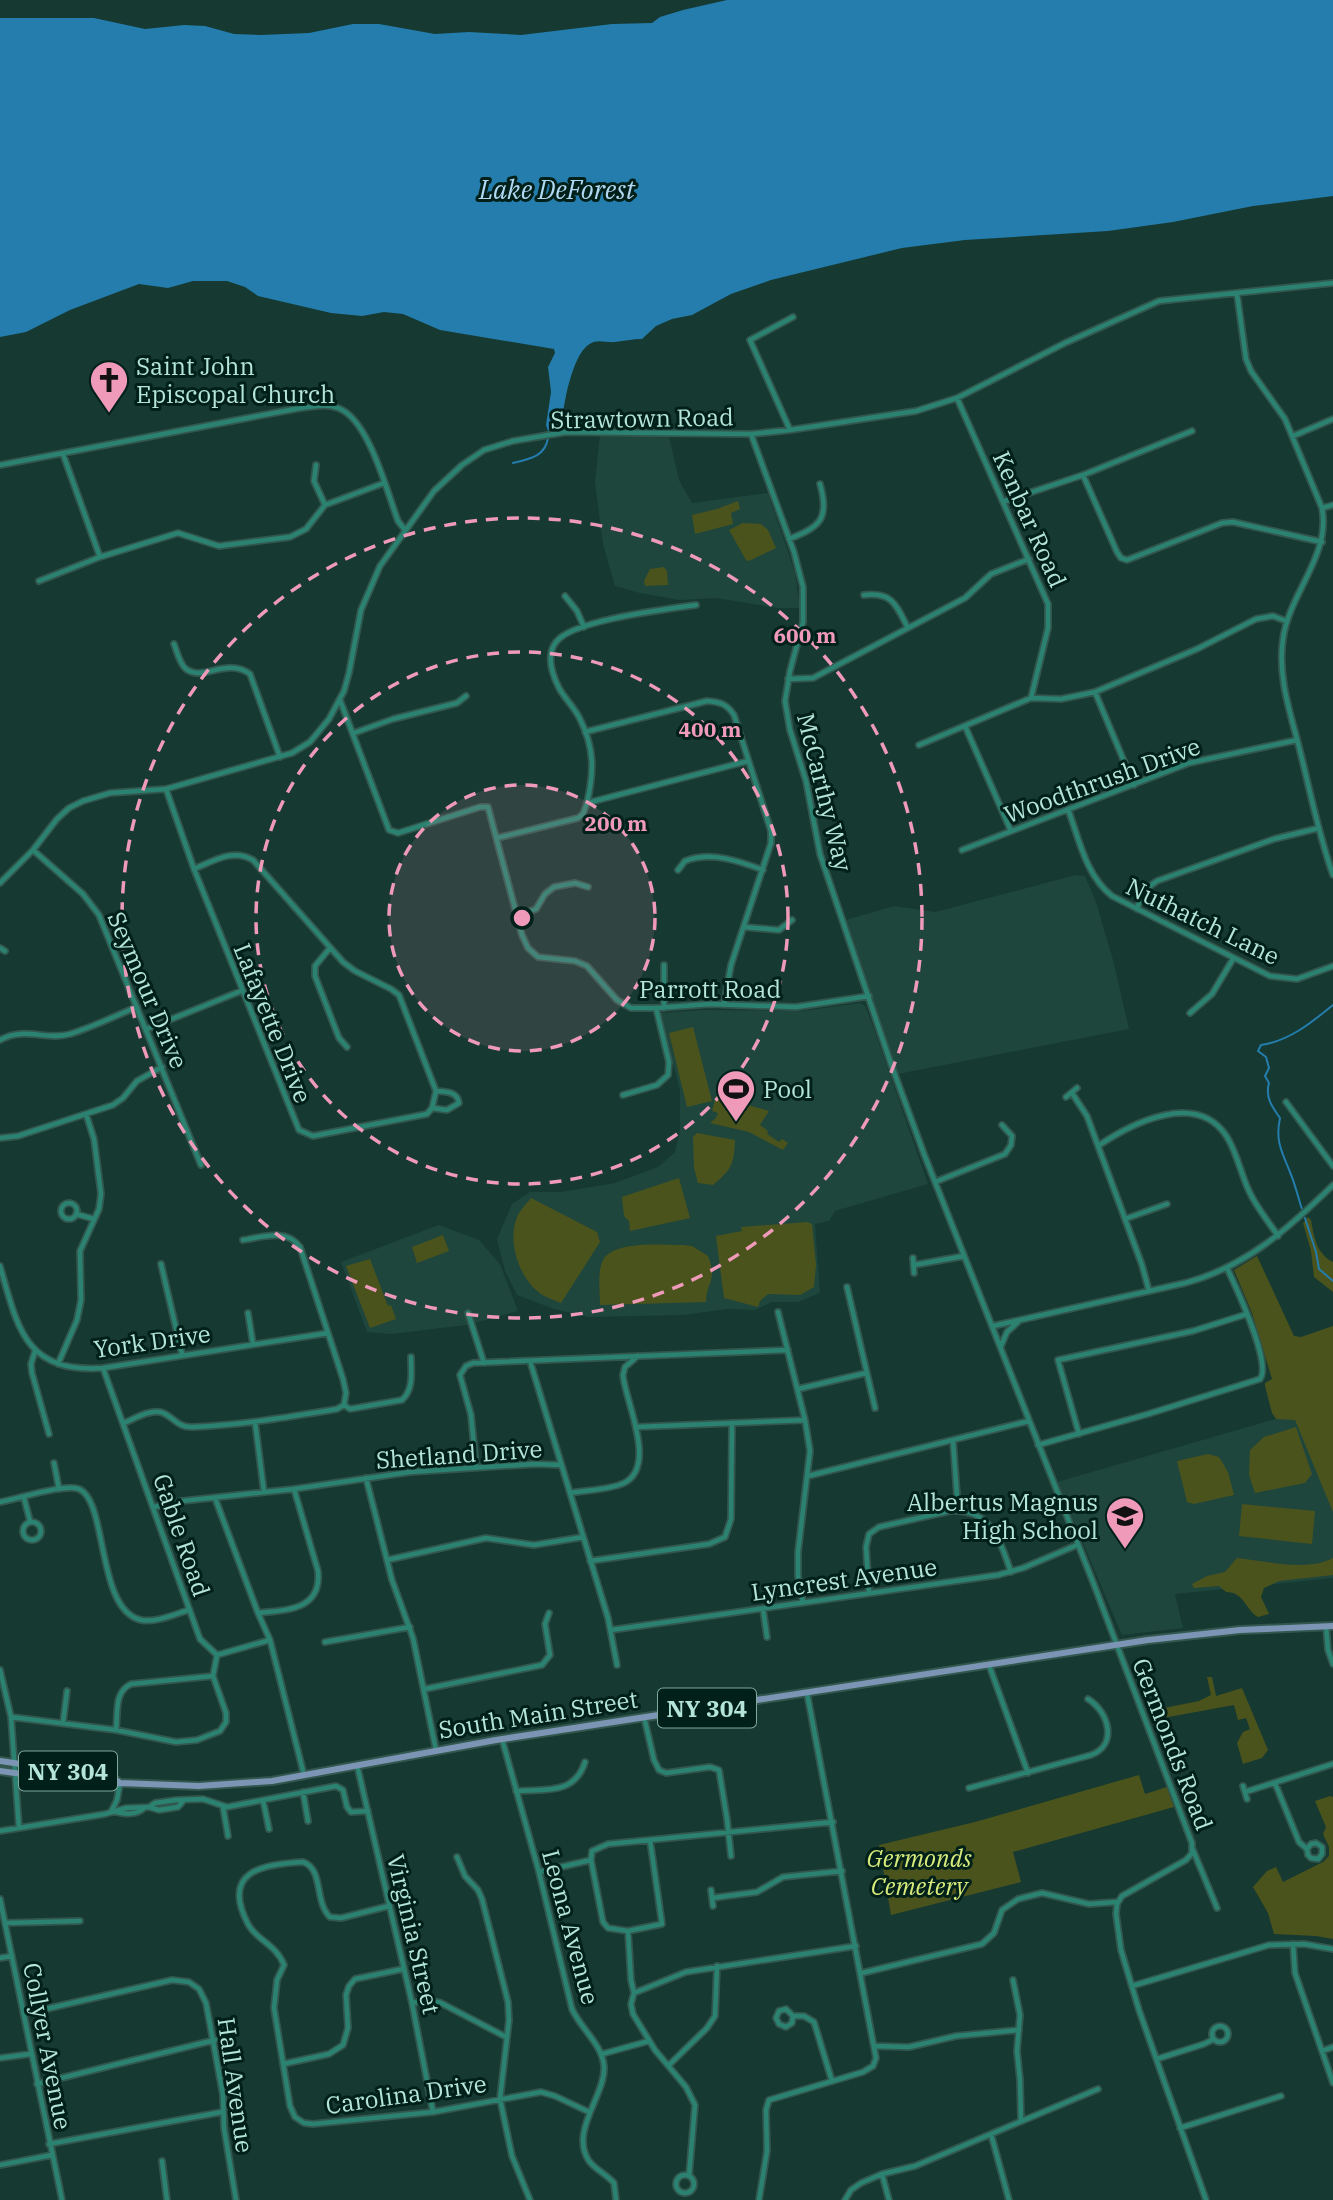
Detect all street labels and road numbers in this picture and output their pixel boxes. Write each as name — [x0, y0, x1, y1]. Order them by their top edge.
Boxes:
street label: Strawtown Road — [550, 400, 734, 436]
street label: Kenbar Road — [986, 446, 1074, 592]
street label: McCarthy Way — [790, 710, 860, 874]
street label: Woodthrush Drive — [999, 730, 1205, 830]
street label: Nuthatch Lane — [1121, 870, 1285, 972]
street label: Seymour Drive — [101, 907, 195, 1073]
street label: Lafayette Drive — [226, 938, 320, 1108]
street label: Parrott Road — [639, 973, 781, 1005]
street label: York Drive — [91, 1317, 213, 1365]
street label: Shetland Drive — [375, 1432, 543, 1476]
street label: Gable Road — [146, 1469, 218, 1601]
street label: Lyncrest Avenue — [749, 1550, 939, 1608]
street label: Germonds Road — [1126, 1653, 1220, 1835]
street label: South Main Street — [436, 1682, 640, 1746]
road number: NY 304 — [658, 1688, 756, 1728]
road number: NY 304 — [19, 1752, 117, 1790]
street label: Leona Avenue — [535, 1846, 607, 2008]
street label: Virginia Street — [380, 1851, 448, 2017]
street label: Collyer Avenue — [16, 1960, 80, 2132]
street label: Hall Avenue — [211, 2015, 261, 2155]
street label: Carolina Drive — [324, 2067, 488, 2121]

